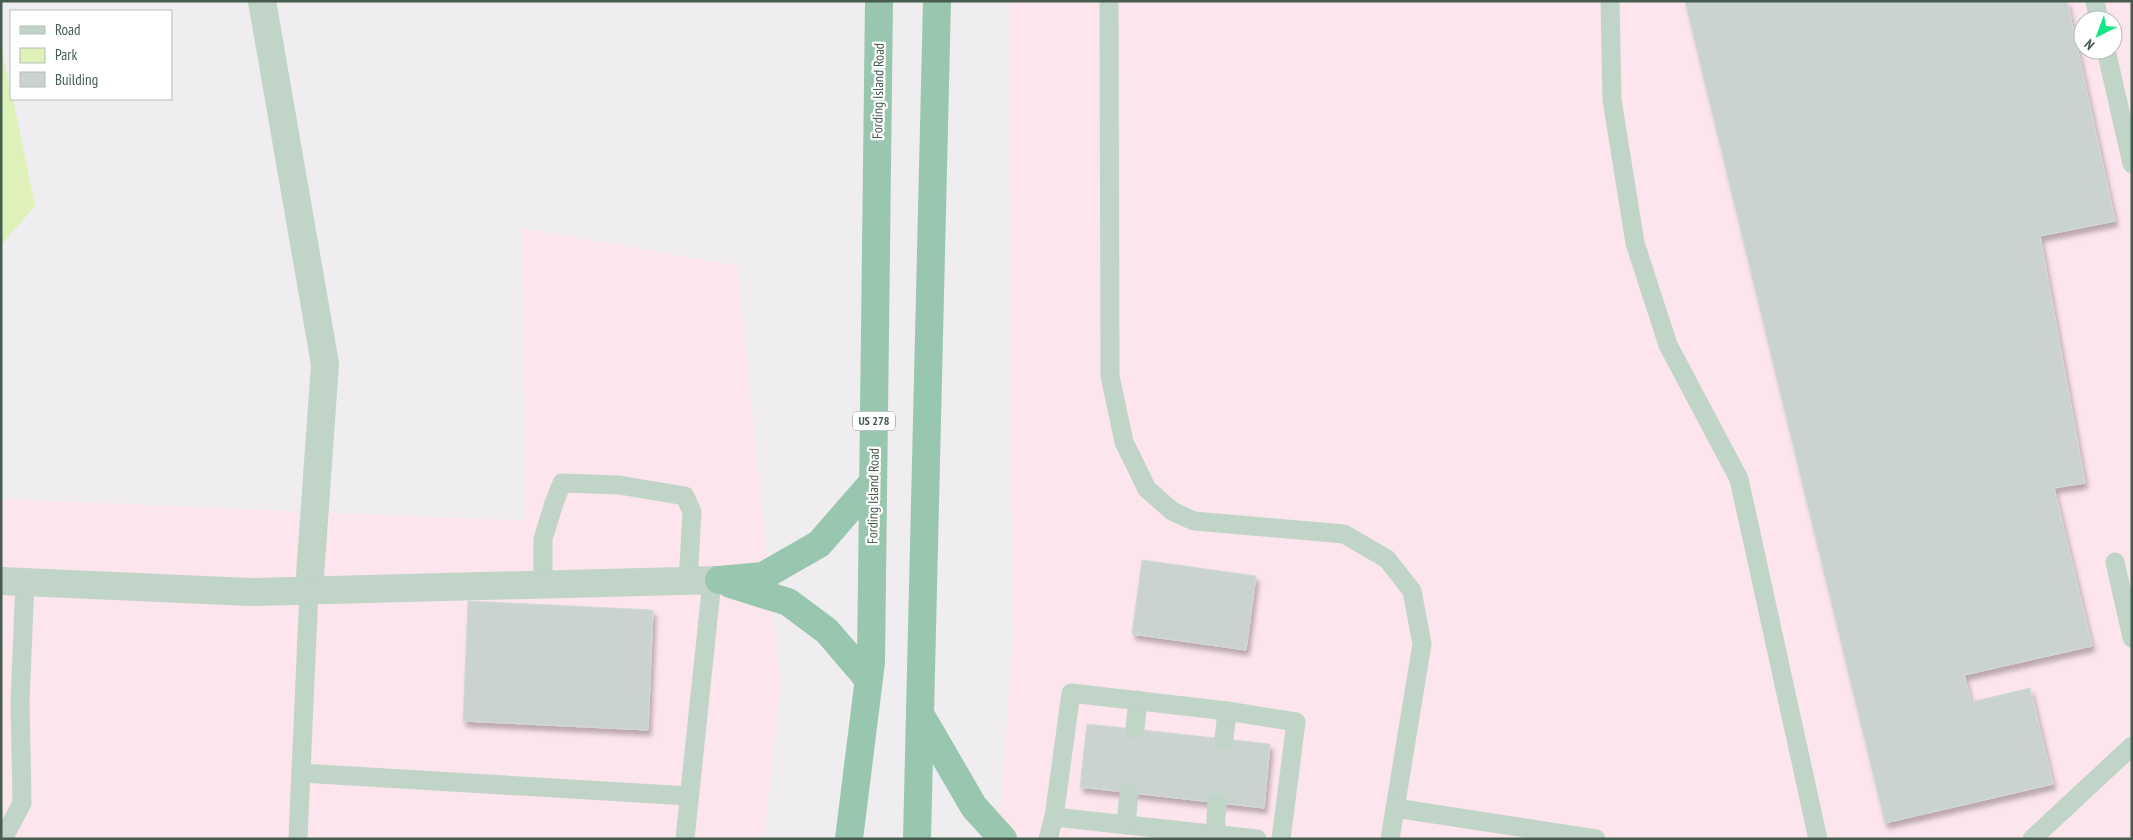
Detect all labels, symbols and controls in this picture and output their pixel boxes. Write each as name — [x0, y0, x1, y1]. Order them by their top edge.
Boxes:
legend — [10, 10, 172, 100]
north arrow — [2073, 10, 2123, 60]
text: Road — [55, 20, 81, 39]
text: N — [2080, 35, 2098, 54]
street label: Fording Island Road — [868, 43, 888, 139]
text: Park — [55, 45, 77, 64]
text: Building — [55, 70, 98, 89]
road number: US 278 — [853, 412, 895, 431]
street label: Fording Island Road — [863, 448, 883, 544]

